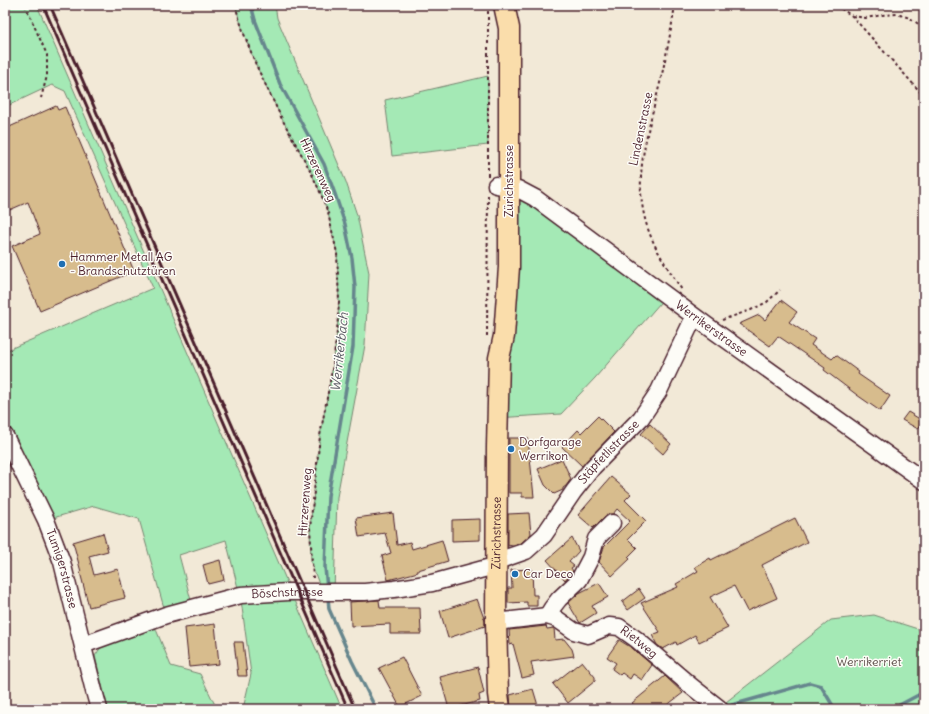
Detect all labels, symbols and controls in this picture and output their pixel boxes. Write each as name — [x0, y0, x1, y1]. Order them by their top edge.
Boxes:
street label: Lindenstrasse — [625, 91, 656, 167]
street label: Hirzerenweg — [297, 136, 340, 204]
street label: Zürichstrasse — [501, 145, 516, 217]
place label: Hammer Metall AG - Brandschutztüren — [70, 249, 176, 278]
marker: Hammer Metall AG - Brandschutztüren — [57, 259, 67, 269]
street label: Werrikerstrasse — [673, 297, 751, 359]
water label: Werrikerbach — [327, 311, 352, 392]
street label: Stäpfetlistrasse — [575, 417, 642, 487]
place label: Dorfgarage Werrikon — [519, 434, 581, 463]
marker: Dorfgarage Werrikon — [506, 444, 516, 454]
street label: Hirzerenweg — [295, 467, 314, 537]
street label: Zürichstrasse — [488, 497, 504, 570]
street label: Tumigerstrasse — [43, 527, 81, 610]
place label: Car Deco — [523, 566, 573, 581]
marker: Car Deco — [510, 569, 520, 579]
street label: Böschstrasse — [251, 584, 323, 601]
street label: Rietweg — [618, 622, 661, 661]
park label: Werrikerriet — [837, 654, 901, 669]

